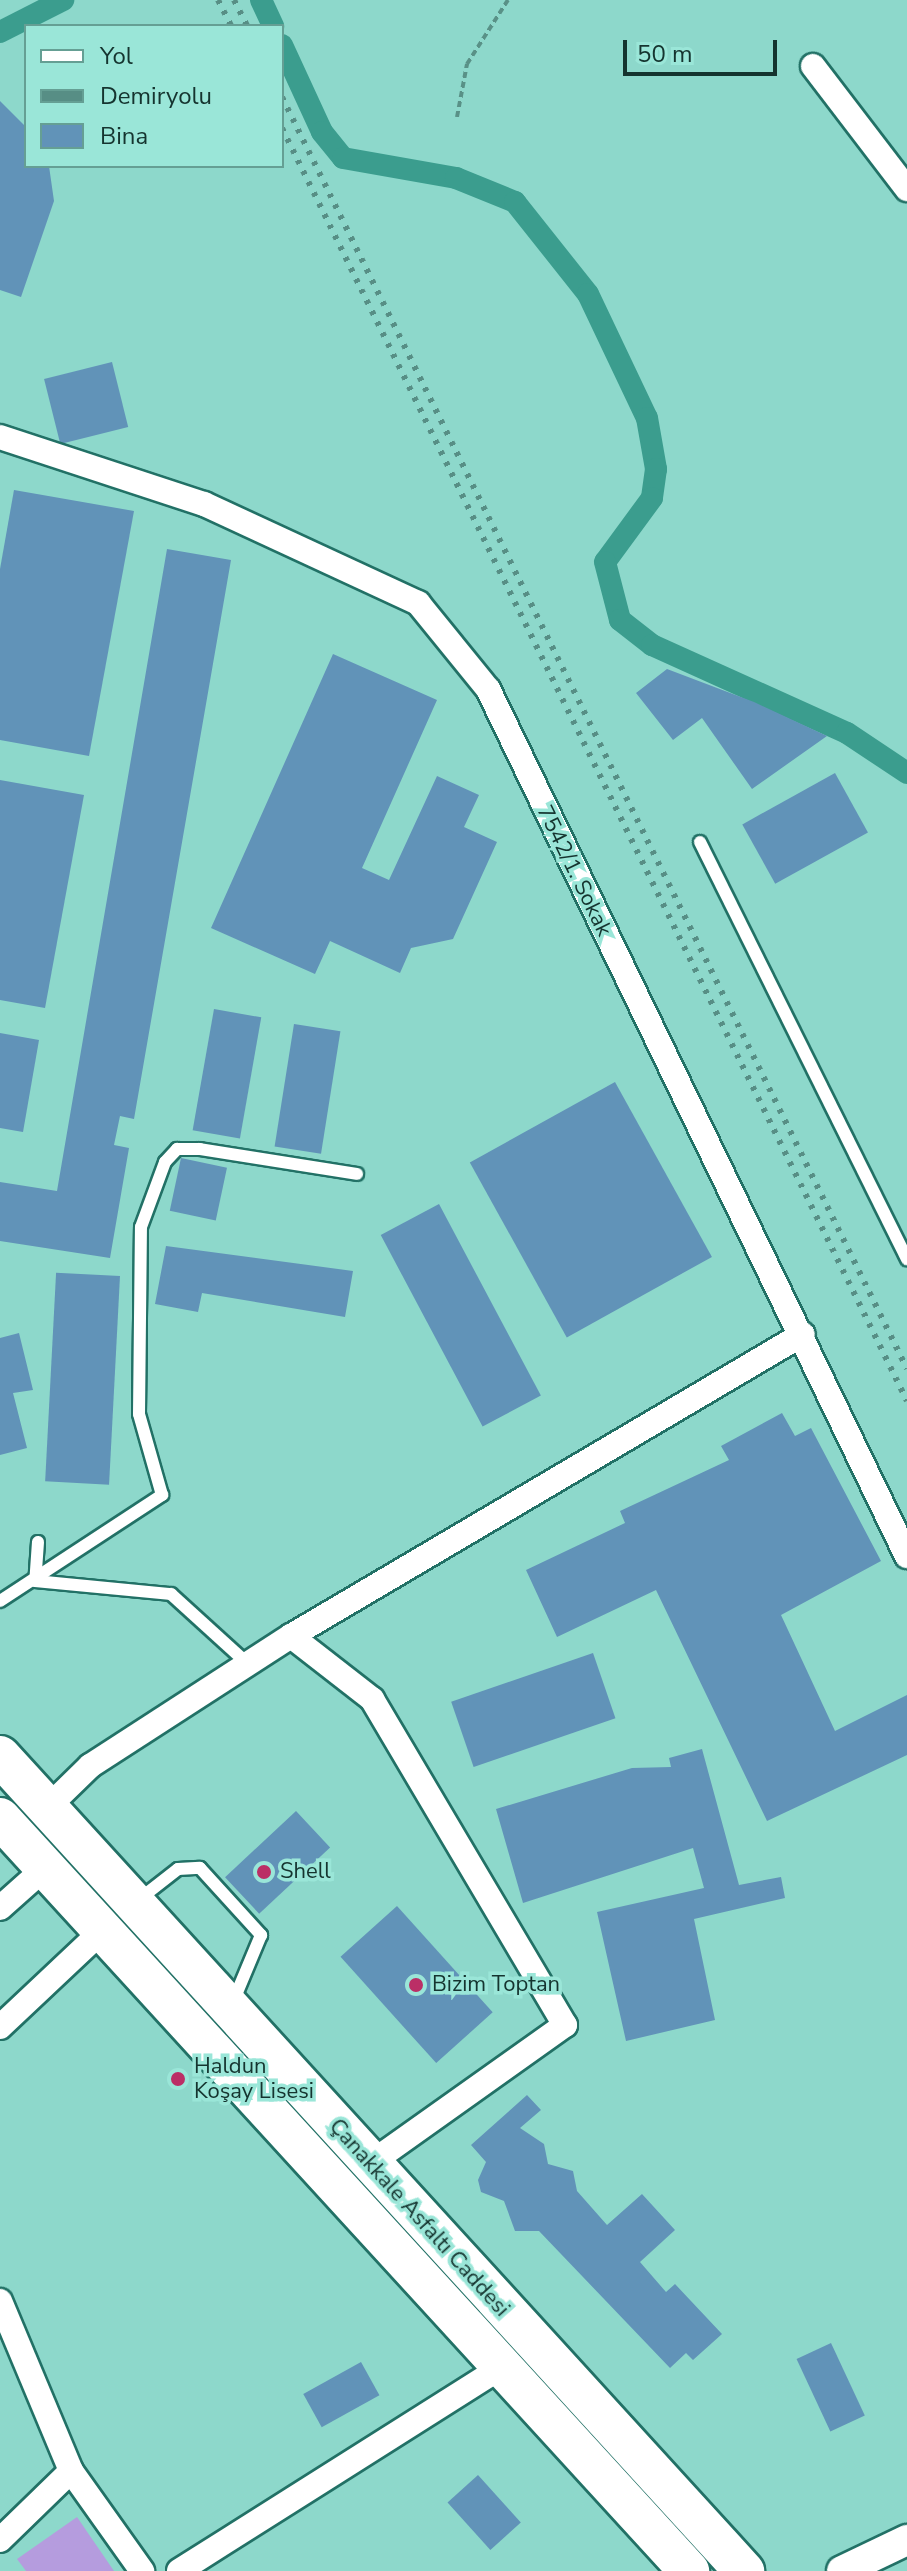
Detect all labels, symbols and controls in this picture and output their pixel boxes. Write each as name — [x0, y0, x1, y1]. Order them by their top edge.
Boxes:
legend — [24, 24, 284, 168]
scale bar — [627, 24, 781, 74]
text: 50 m — [637, 38, 693, 70]
text: Yol — [100, 40, 133, 72]
text: Demiryolu — [100, 80, 212, 112]
text: Bina — [100, 120, 148, 152]
street label: 7542/1. Sokak — [531, 801, 617, 941]
place label: Shell — [280, 1859, 331, 1885]
marker: Shell — [255, 1863, 273, 1881]
place label: Bizim Toptan — [432, 1972, 560, 1998]
marker: Bizim Toptan — [407, 1976, 425, 1994]
place label: Haldun Koşay Lisesi — [194, 2053, 314, 2104]
marker: Haldun Koşay Lisesi — [169, 2070, 187, 2088]
street label: Çanakkale Asfaltı Caddesi — [323, 2114, 515, 2322]

